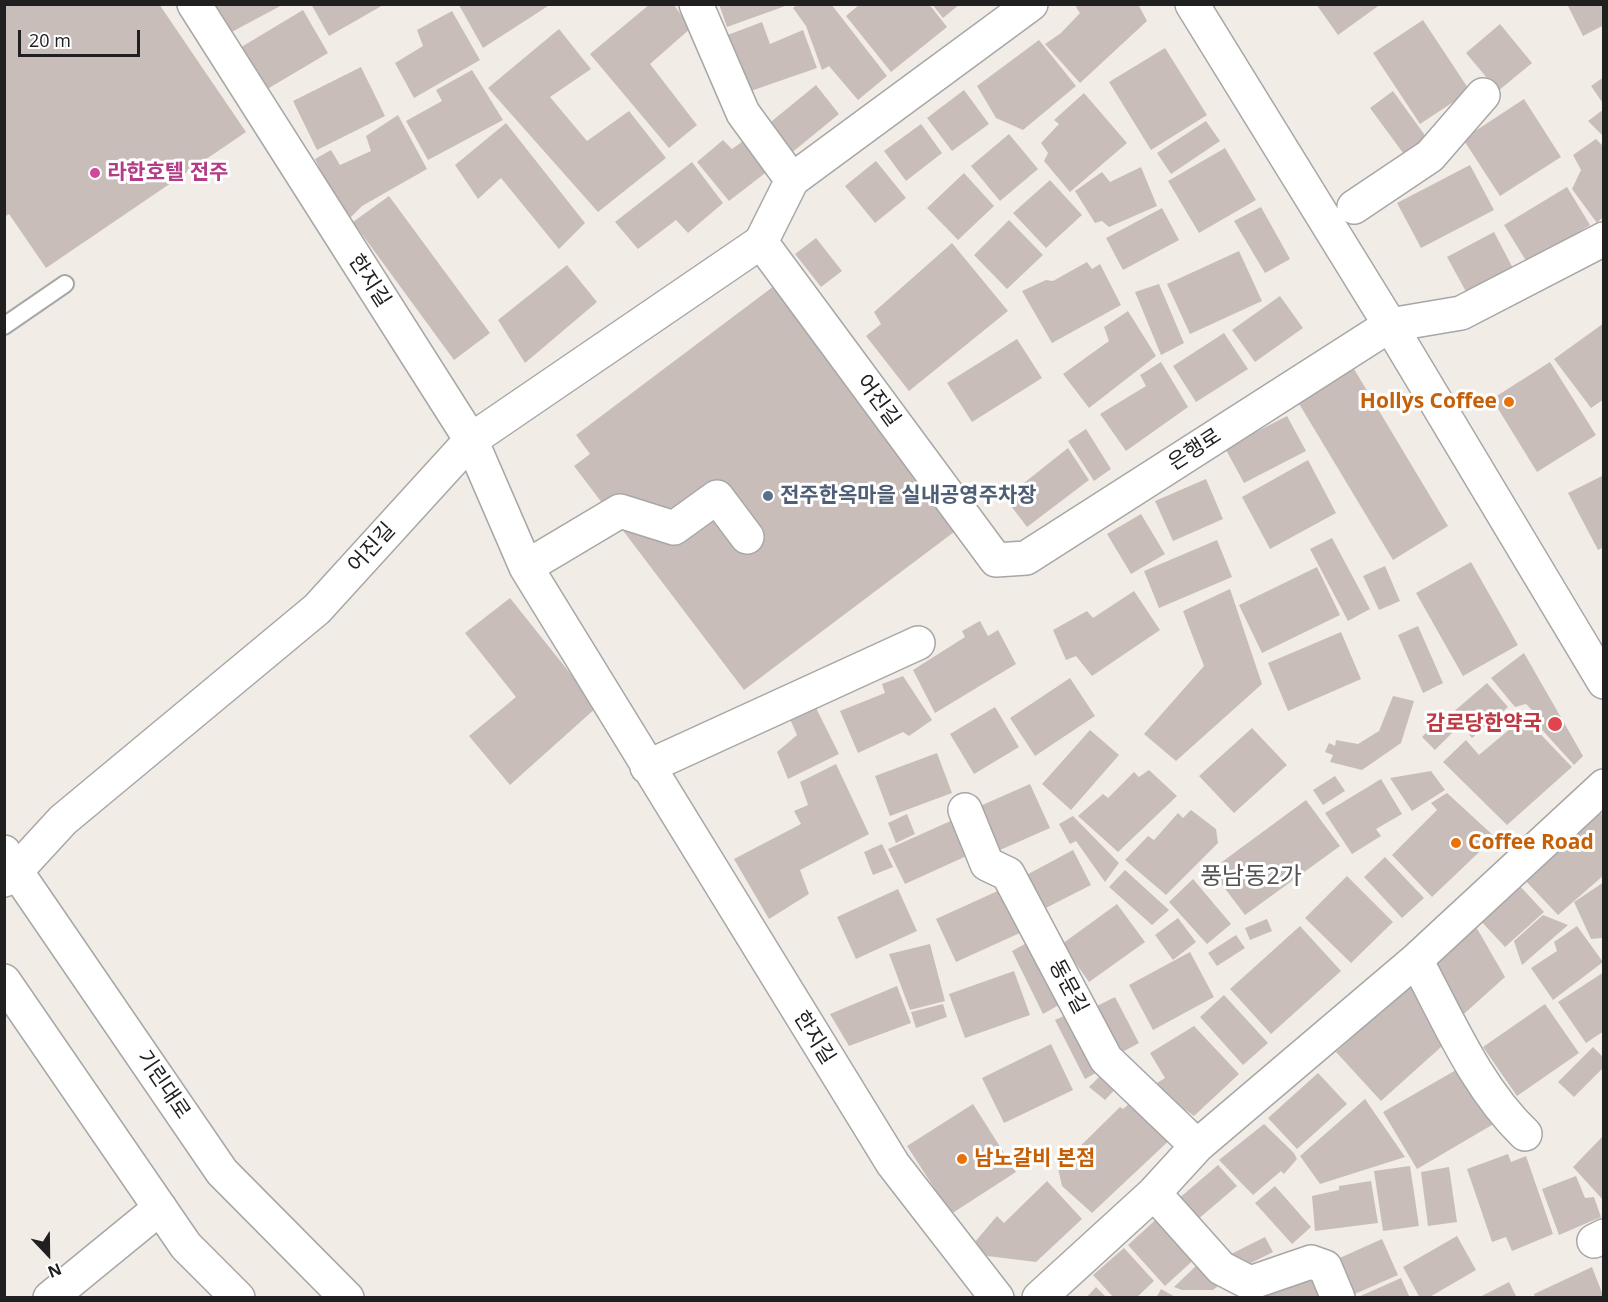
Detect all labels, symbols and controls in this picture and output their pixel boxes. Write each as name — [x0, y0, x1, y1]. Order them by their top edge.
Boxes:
scale bar — [21, 18, 142, 56]
text: 20 m — [29, 28, 71, 52]
place label: 라한호텔 전주 — [107, 160, 228, 186]
marker: 라한호텔 전주 — [88, 166, 102, 180]
street label: 한지길 — [343, 250, 395, 312]
street label: 어진길 — [851, 370, 905, 432]
place label: Hollys Coffee — [1360, 389, 1497, 415]
marker: Hollys Coffee — [1502, 395, 1516, 409]
street label: 은행로 — [1164, 424, 1226, 476]
place label: 전주한옥마을 실내공영주차장 — [780, 483, 1037, 509]
marker: 전주한옥마을 실내공영주차장 — [761, 489, 775, 503]
street label: 어진길 — [343, 518, 401, 578]
place label: 감로당한약국 — [1426, 711, 1542, 737]
marker: 감로당한약국 — [1546, 715, 1564, 733]
place label: Coffee Road — [1468, 830, 1594, 856]
marker: Coffee Road — [1449, 836, 1463, 850]
district label: 풍남동2가 — [1200, 863, 1302, 891]
street label: 동문길 — [1043, 955, 1093, 1019]
street label: 한지길 — [788, 1007, 840, 1069]
street label: 기린대로 — [131, 1046, 195, 1124]
place label: 남노갈비 본점 — [974, 1146, 1095, 1172]
marker: 남노갈비 본점 — [955, 1152, 969, 1166]
north arrow — [18, 1224, 78, 1284]
text: N — [45, 1258, 65, 1283]

